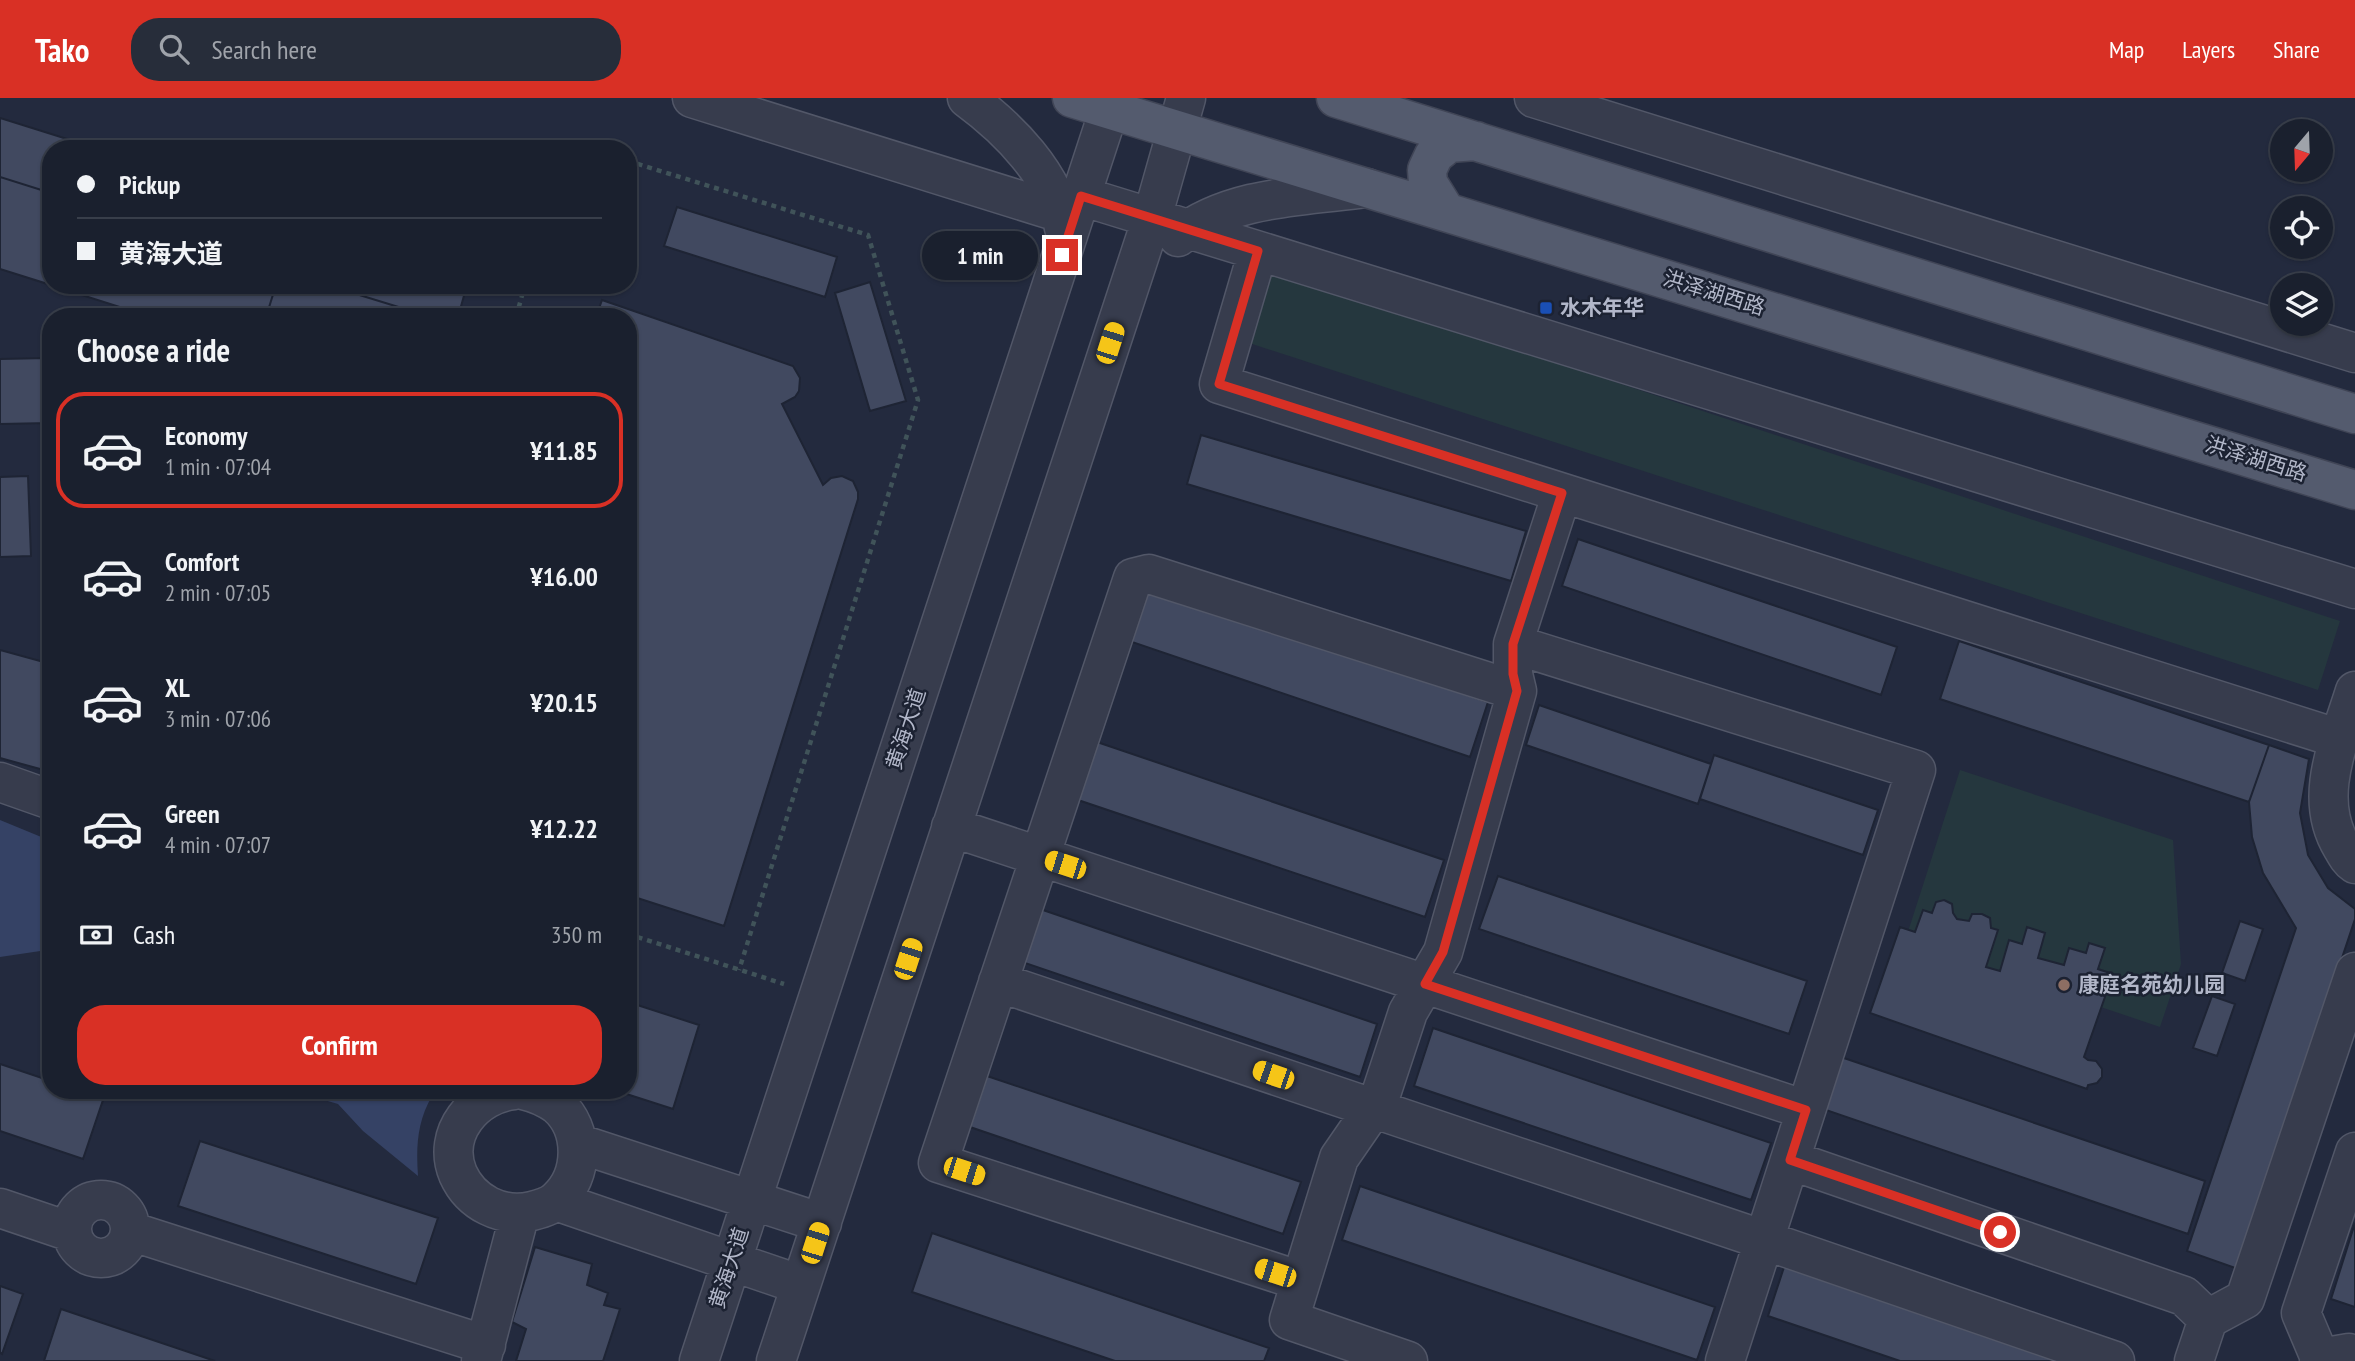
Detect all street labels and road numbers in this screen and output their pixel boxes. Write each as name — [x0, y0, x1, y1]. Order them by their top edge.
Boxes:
street label: 洪泽湖西路 — [1660, 264, 1768, 321]
street label: 洪泽湖西路 — [2202, 430, 2310, 487]
street label: 黄海大道 — [880, 685, 931, 773]
street label: 黄海大道 — [703, 1224, 754, 1312]

